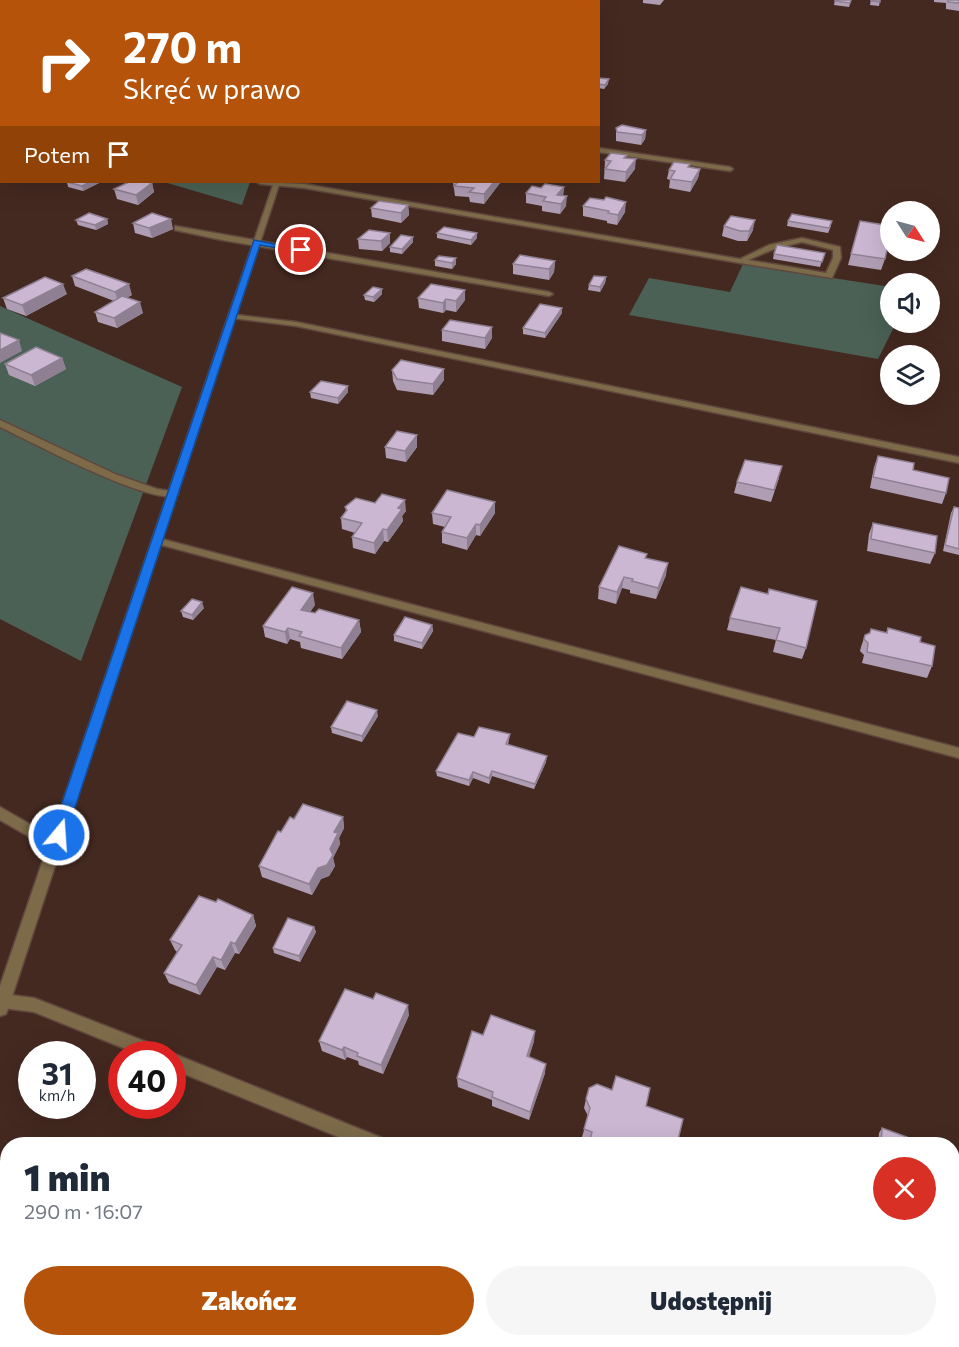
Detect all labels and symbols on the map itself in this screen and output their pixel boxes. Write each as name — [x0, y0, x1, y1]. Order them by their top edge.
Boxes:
north arrow — [880, 201, 940, 261]
pin — [275, 224, 326, 275]
position arrow — [27, 803, 91, 867]
speed limit sign: 40 — [108, 1041, 186, 1119]

